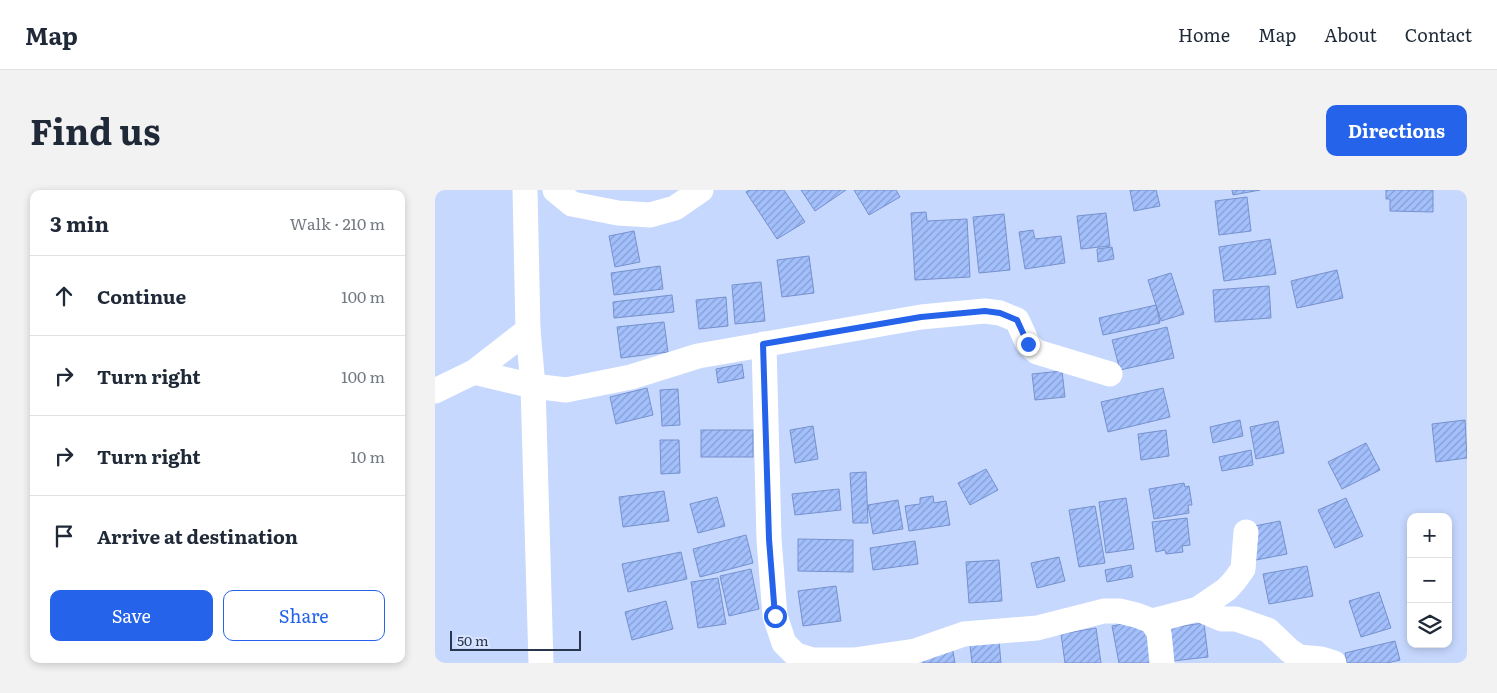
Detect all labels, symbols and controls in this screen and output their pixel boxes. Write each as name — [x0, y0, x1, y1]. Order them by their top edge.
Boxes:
text: Map — [25, 17, 78, 52]
text: Home — [1178, 21, 1230, 48]
text: Map — [1258, 21, 1296, 48]
text: About — [1324, 21, 1377, 48]
text: Contact — [1405, 21, 1472, 48]
text: Find us — [30, 104, 160, 156]
button: Directions — [1326, 105, 1467, 156]
text: 3 min — [50, 207, 109, 238]
text: Walk · 210 m — [290, 211, 385, 235]
icon: ahead — [50, 282, 78, 310]
text: Continue — [97, 282, 186, 310]
text: 100 m — [341, 284, 385, 308]
route end — [1017, 333, 1040, 356]
icon: right — [50, 362, 78, 390]
text: Turn right — [97, 362, 201, 390]
text: 100 m — [341, 364, 385, 388]
icon: right — [50, 442, 78, 470]
text: Turn right — [97, 442, 201, 470]
text: 10 m — [351, 444, 385, 468]
map controls — [1407, 513, 1452, 648]
button: + — [1407, 513, 1452, 558]
icon: arrive — [50, 522, 78, 550]
text: Arrive at destination — [97, 522, 298, 550]
button: − — [1407, 558, 1452, 603]
button: Save — [50, 590, 213, 641]
button: Share — [223, 590, 385, 641]
button: layers — [1407, 603, 1452, 648]
route start — [764, 605, 787, 628]
scale bar — [450, 628, 581, 651]
text: 50 m — [457, 630, 489, 650]

